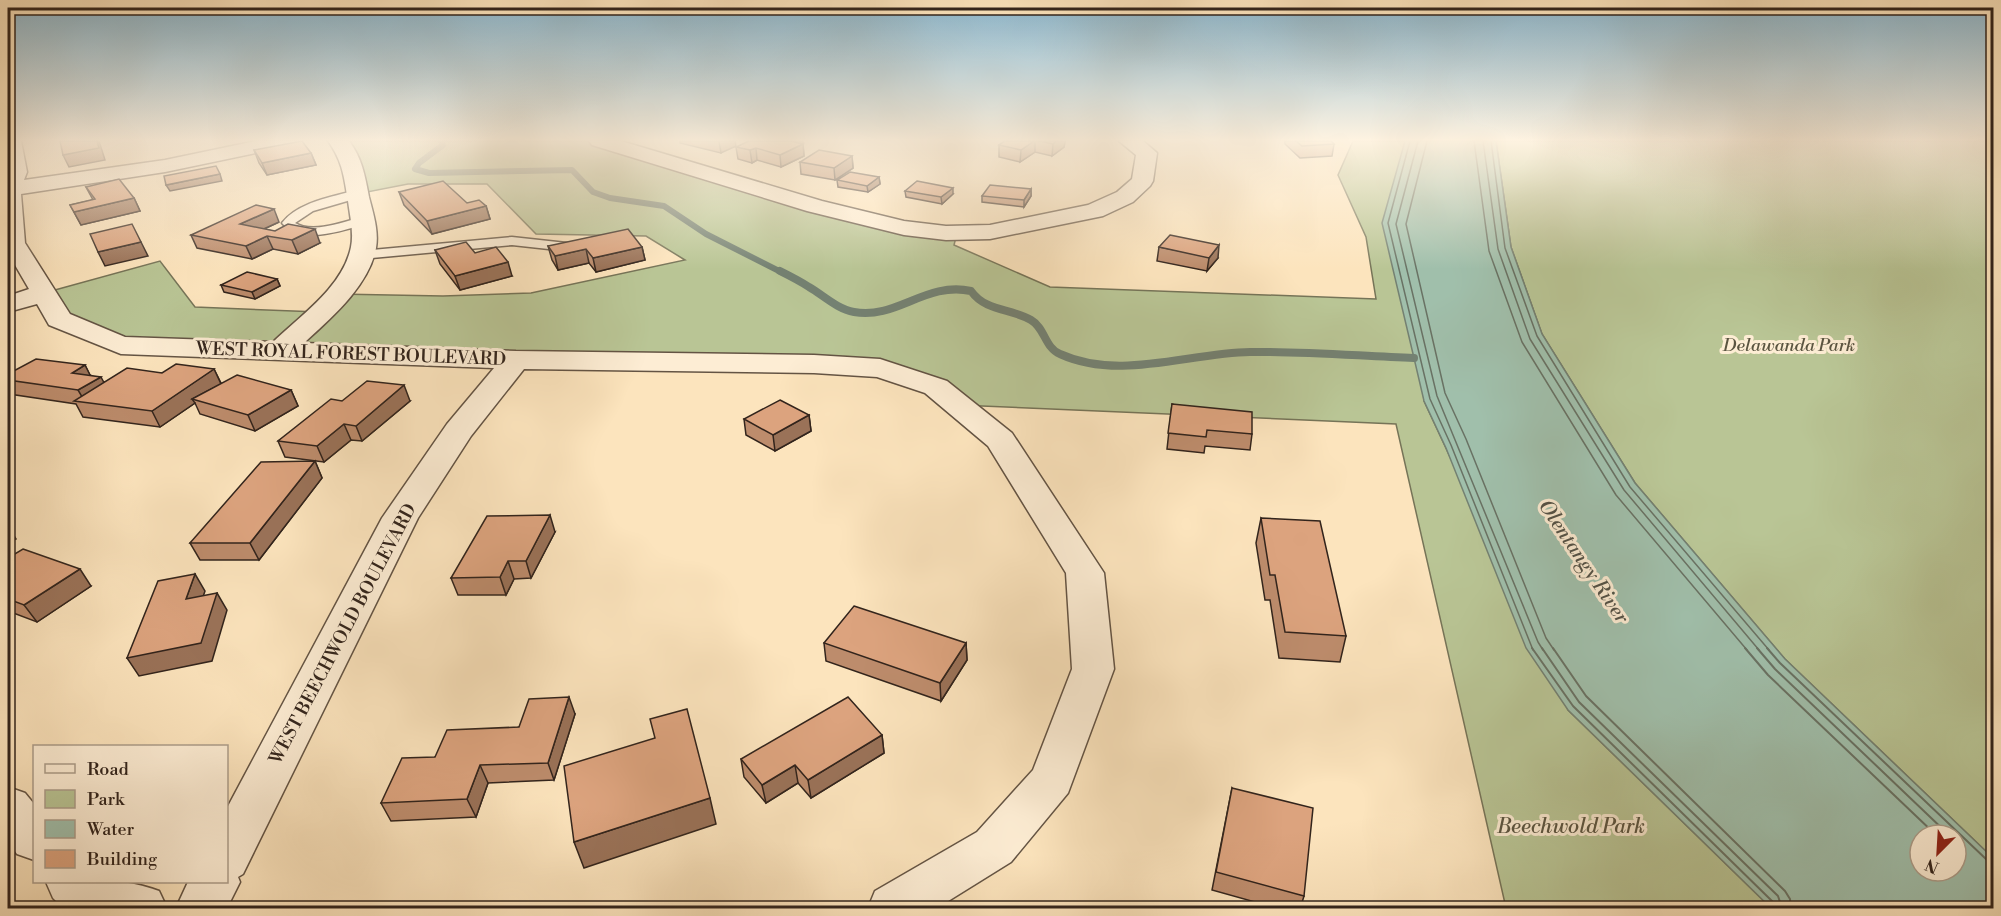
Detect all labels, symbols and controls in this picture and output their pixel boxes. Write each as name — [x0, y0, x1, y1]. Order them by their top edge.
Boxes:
park label: Delawanda Park — [1722, 334, 1855, 357]
street label: WEST ROYAL FOREST BOULEVARD — [194, 337, 507, 371]
water label: Olentangy River — [1532, 495, 1634, 629]
street label: WEST BEECHWOLD BOULEVARD — [264, 500, 422, 769]
legend — [33, 745, 228, 883]
text: Road — [87, 758, 130, 781]
text: Park — [87, 788, 126, 811]
park label: Beechwold Park — [1496, 814, 1645, 840]
text: Water — [86, 818, 135, 841]
north arrow — [1908, 823, 1968, 883]
text: Building — [86, 848, 158, 871]
text: N — [1922, 854, 1942, 877]

